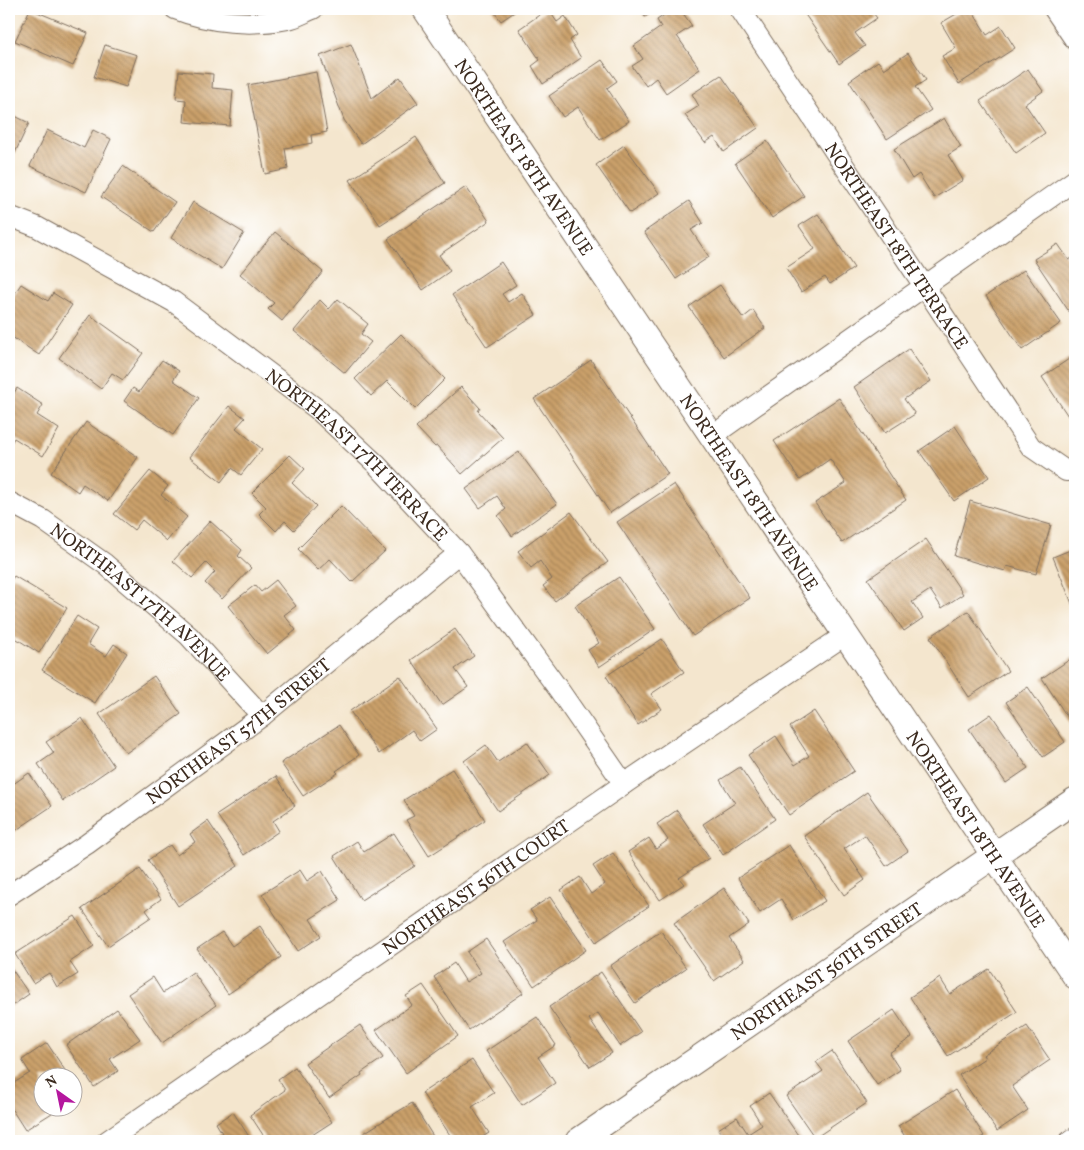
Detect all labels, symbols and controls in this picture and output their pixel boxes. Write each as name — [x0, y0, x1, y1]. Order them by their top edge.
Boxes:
street label: NORTHEAST 18TH AVENUE — [447, 54, 598, 262]
street label: NORTHEAST 18TH TERRACE — [817, 138, 974, 355]
street label: NORTHEAST 17TH TERRACE — [259, 364, 453, 548]
street label: NORTHEAST 18TH AVENUE — [672, 389, 824, 597]
street label: NORTHEAST 17TH AVENUE — [44, 518, 235, 688]
street label: NORTHEAST 57TH STREET — [141, 653, 337, 812]
street label: NORTHEAST 18TH AVENUE — [899, 726, 1050, 934]
street label: NORTHEAST 56TH COURT — [378, 814, 576, 962]
street label: NORTHEAST 56TH STREET — [726, 897, 929, 1048]
north arrow — [32, 1068, 82, 1118]
text: N — [42, 1072, 61, 1093]

